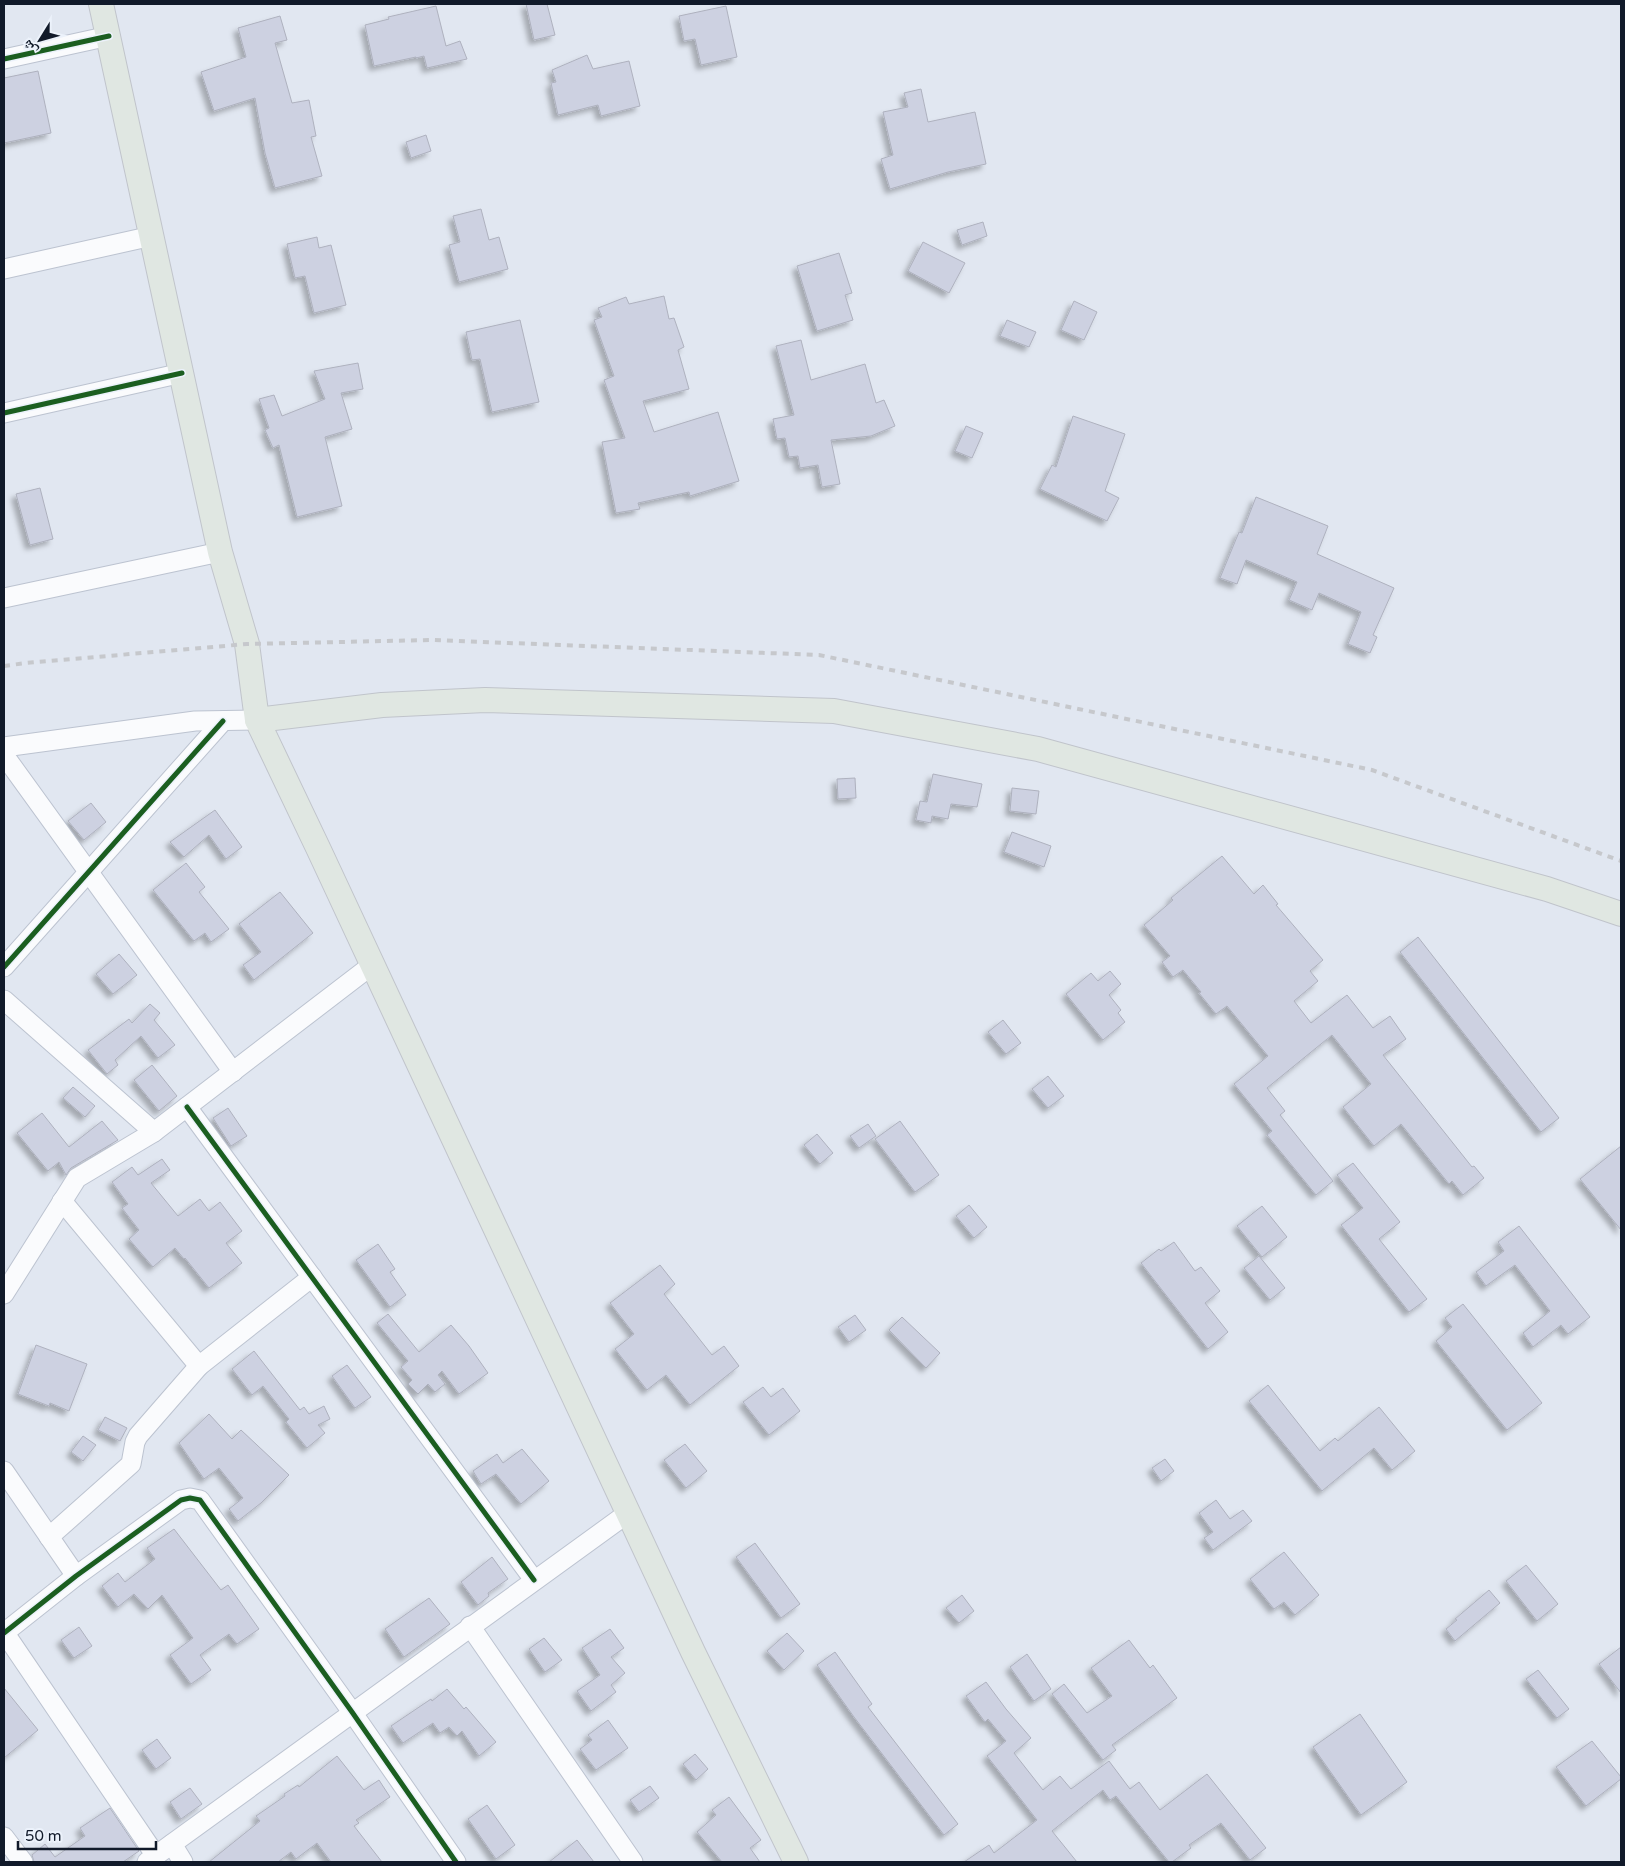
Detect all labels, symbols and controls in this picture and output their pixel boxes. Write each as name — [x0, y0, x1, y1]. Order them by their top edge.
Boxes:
north arrow — [15, 15, 65, 65]
text: ش — [19, 36, 41, 59]
scale bar — [18, 1818, 155, 1850]
text: 50 m — [25, 1827, 62, 1845]

